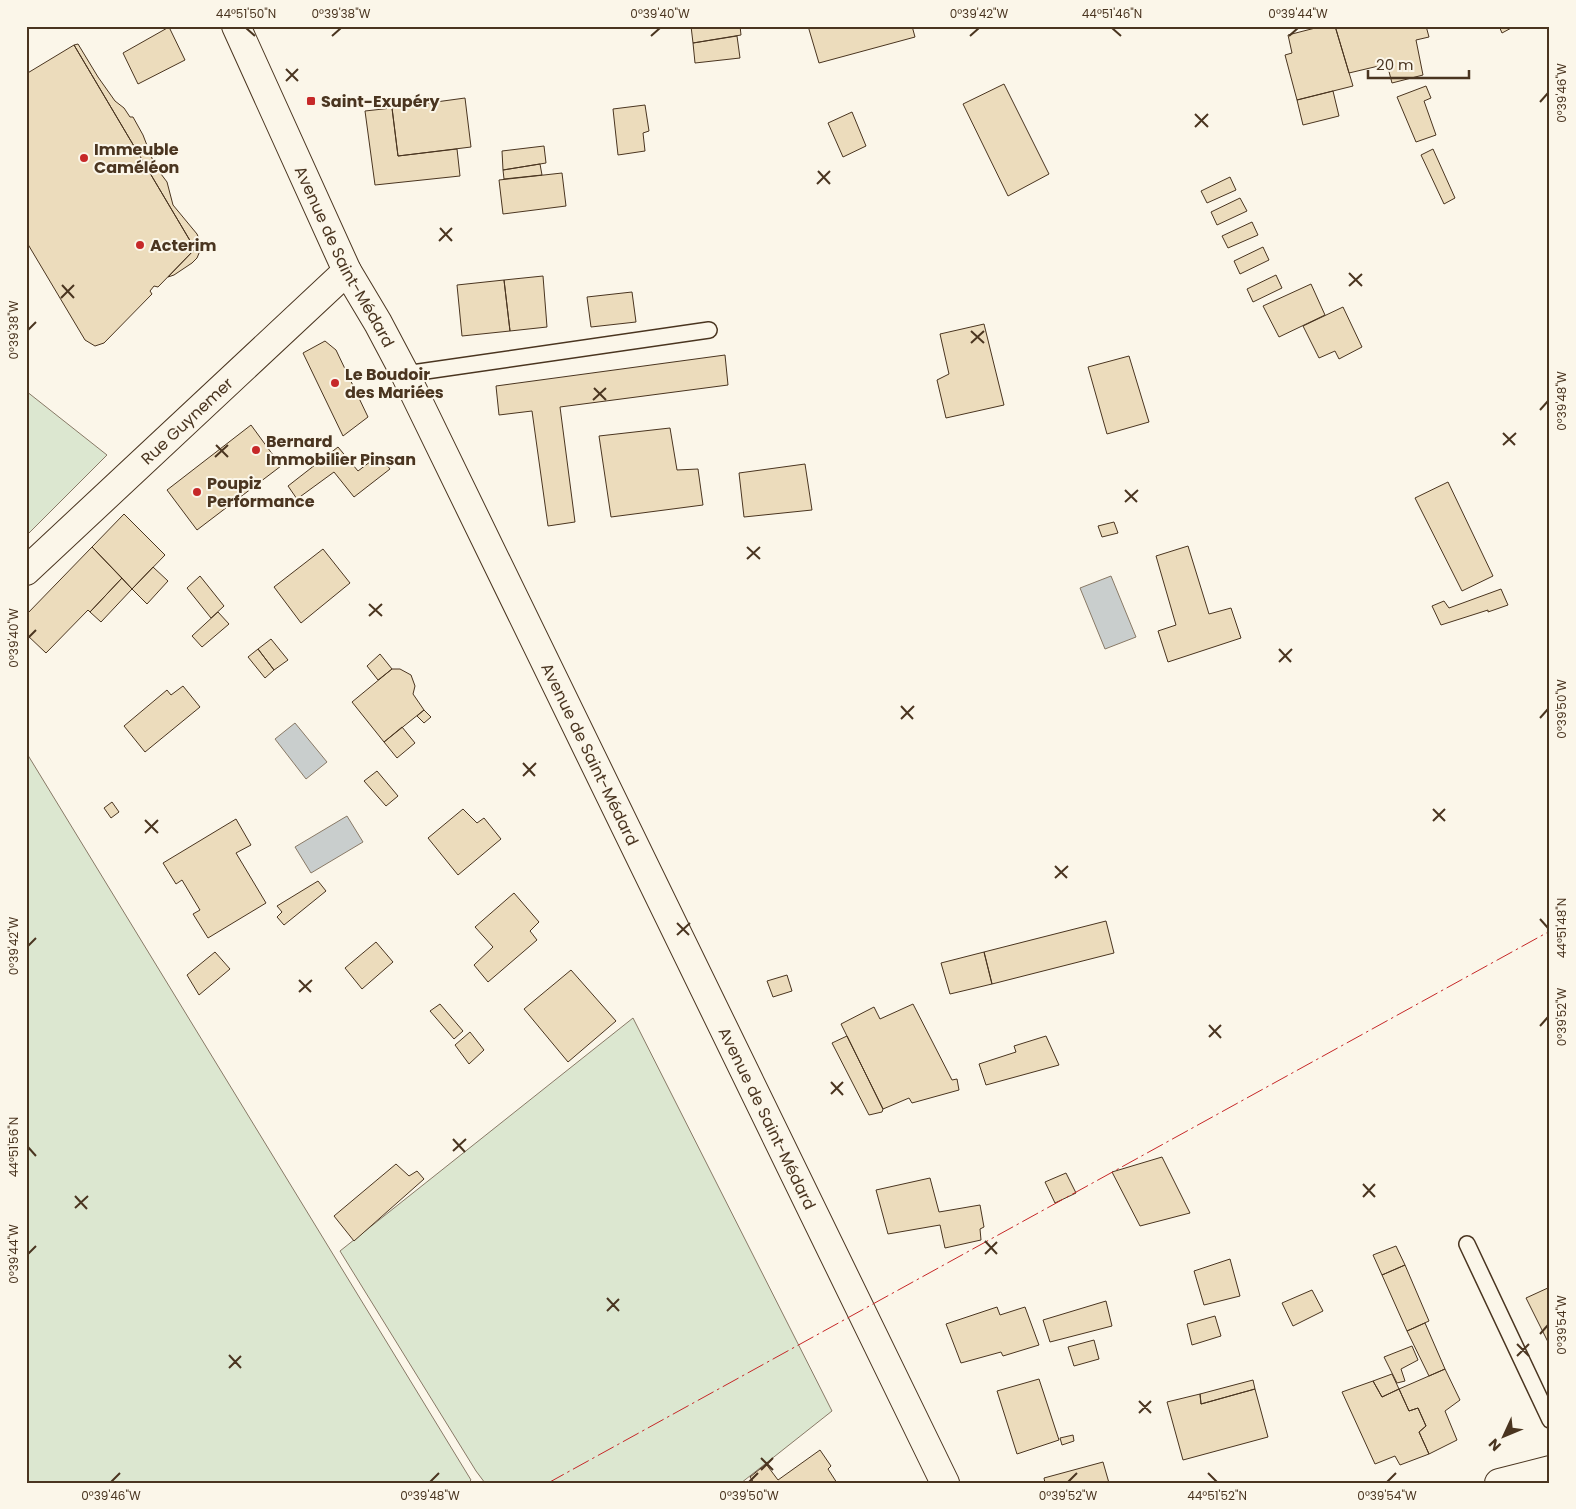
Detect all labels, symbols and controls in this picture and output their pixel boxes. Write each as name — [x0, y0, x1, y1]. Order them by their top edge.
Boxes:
text: 44°51'50"N — [216, 5, 276, 22]
text: 0°39'38"W — [312, 5, 371, 22]
text: 0°39'40"W — [630, 5, 690, 22]
text: 0°39'42"W — [950, 5, 1009, 22]
text: 44°51'46"N — [1082, 5, 1142, 22]
text: 0°39'44"W — [1268, 5, 1328, 22]
scale bar — [1368, 48, 1470, 80]
text: 20 m — [1376, 54, 1414, 75]
text: 0°39'46"W — [1553, 63, 1570, 123]
place label: Saint-Exupéry — [321, 90, 440, 113]
marker: Saint-Exupéry — [305, 95, 317, 107]
place label: Immeuble Caméléon — [94, 138, 179, 179]
marker: Immeuble Caméléon — [78, 152, 90, 164]
street label: Avenue de Saint-Médard — [289, 162, 400, 351]
place label: Acterim — [150, 234, 216, 257]
marker: Acterim — [134, 239, 146, 251]
text: 0°39'38"W — [5, 300, 22, 359]
place label: Le Boudoir des Mariées — [345, 363, 444, 404]
text: 0°39'48"W — [1553, 371, 1570, 431]
street label: Rue Guynemer — [136, 372, 238, 470]
marker: Le Boudoir des Mariées — [329, 377, 341, 389]
place label: Bernard Immobilier Pinsan — [266, 430, 416, 471]
marker: Bernard Immobilier Pinsan — [250, 444, 262, 456]
place label: Poupiz Performance — [207, 472, 315, 513]
marker: Poupiz Performance — [191, 486, 203, 498]
text: 0°39'40"W — [5, 608, 22, 668]
street label: Avenue de Saint-Médard — [536, 659, 644, 849]
text: 0°39'50"W — [1553, 679, 1570, 739]
text: 44°51'48"N — [1553, 898, 1570, 958]
text: 0°39'42"W — [5, 916, 22, 975]
text: 0°39'52"W — [1553, 987, 1570, 1046]
street label: Avenue de Saint-Médard — [713, 1023, 822, 1213]
text: 44°51'56"N — [5, 1117, 22, 1177]
text: 0°39'44"W — [5, 1224, 22, 1284]
text: 0°39'54"W — [1553, 1295, 1570, 1355]
north arrow — [1478, 1412, 1528, 1462]
text: N — [1484, 1434, 1505, 1456]
text: 0°39'46"W — [81, 1487, 141, 1504]
text: 0°39'48"W — [400, 1487, 460, 1504]
text: 0°39'50"W — [719, 1487, 779, 1504]
text: 0°39'52"W — [1039, 1487, 1098, 1504]
text: 44°51'52"N — [1187, 1487, 1247, 1504]
text: 0°39'54"W — [1357, 1487, 1417, 1504]

